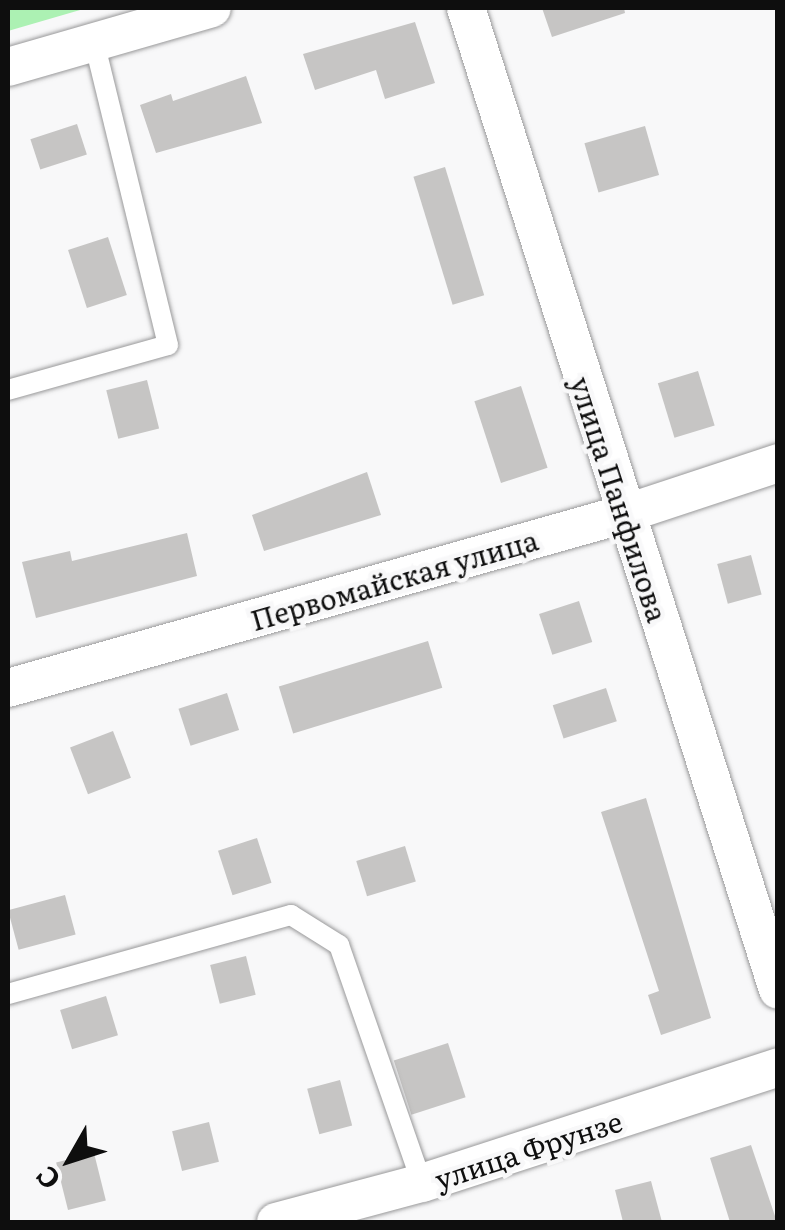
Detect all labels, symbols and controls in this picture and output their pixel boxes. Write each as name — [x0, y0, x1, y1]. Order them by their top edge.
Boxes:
street label: улица Панфилова — [564, 372, 676, 626]
street label: Первомайская улица — [246, 522, 542, 636]
street label: улица Фрунзе — [430, 1103, 626, 1195]
north arrow — [20, 1110, 120, 1210]
text: С — [24, 1158, 69, 1200]

